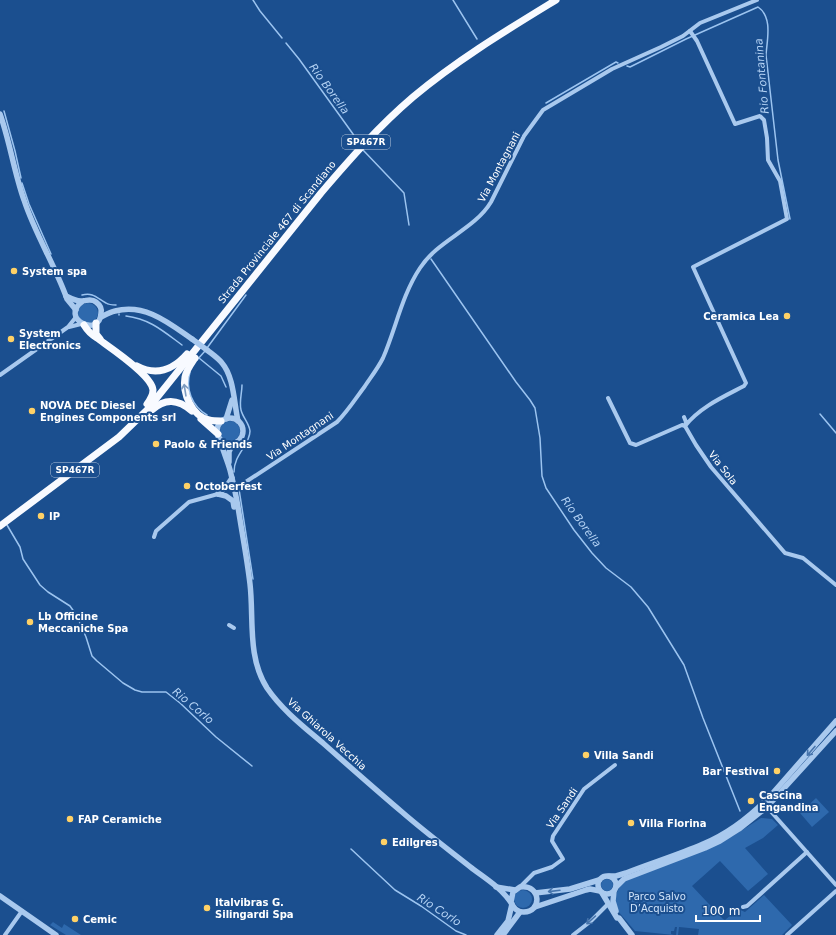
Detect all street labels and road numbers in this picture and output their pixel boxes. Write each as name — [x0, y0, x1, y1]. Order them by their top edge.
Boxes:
street label: Via Montagnani — [476, 130, 522, 204]
road number: SP467R — [342, 135, 390, 149]
street label: Strada Provinciale 467 di Scandiano — [216, 159, 338, 305]
street label: Via Montagnani — [265, 410, 335, 462]
street label: Via Sola — [706, 449, 740, 487]
road number: SP467R — [51, 463, 99, 477]
street label: Via Ghiarola Vecchia — [285, 696, 369, 772]
street label: Via Sandi — [544, 786, 580, 830]

